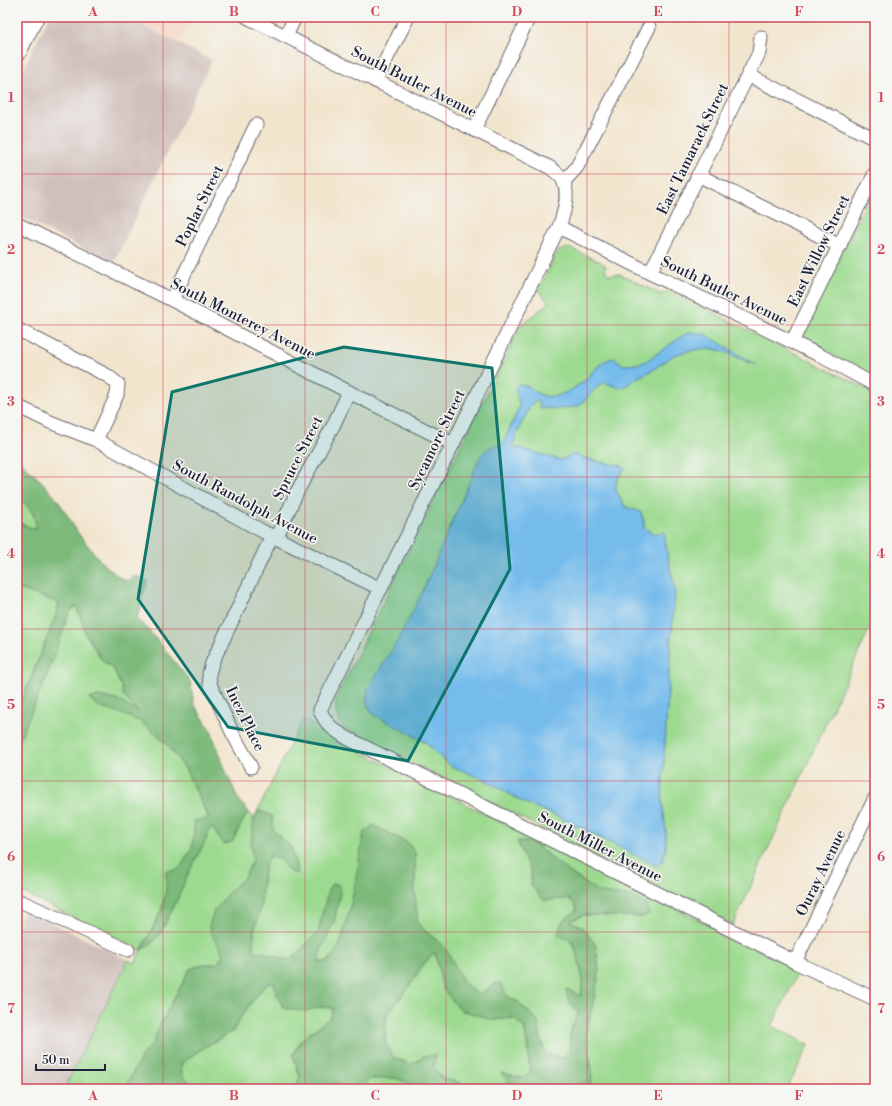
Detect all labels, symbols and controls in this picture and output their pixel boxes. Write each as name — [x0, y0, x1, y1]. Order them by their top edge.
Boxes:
text: A — [87, 4, 98, 20]
text: B — [229, 4, 239, 20]
text: C — [370, 4, 380, 20]
text: D — [512, 4, 522, 20]
text: E — [653, 4, 663, 20]
text: F — [794, 4, 804, 20]
street label: South Butler Avenue — [348, 42, 480, 122]
street label: East Tamarack Street — [653, 79, 733, 218]
text: 1 — [8, 90, 15, 106]
text: 1 — [878, 90, 885, 106]
street label: Poplar Street — [172, 161, 228, 250]
street label: East Willow Street — [784, 191, 855, 310]
text: 2 — [7, 242, 15, 258]
text: 2 — [877, 242, 885, 258]
street label: South Butler Avenue — [657, 252, 791, 330]
street label: South Monterey Avenue — [167, 274, 319, 364]
street label: Sycamore Street — [404, 386, 470, 494]
text: 3 — [7, 394, 15, 410]
text: 3 — [877, 394, 885, 410]
street label: Spruce Street — [269, 412, 328, 503]
street label: South Randolph Avenue — [169, 456, 321, 548]
text: 4 — [7, 546, 16, 562]
text: 4 — [877, 546, 886, 562]
street label: Inez Place — [221, 683, 269, 755]
text: 5 — [7, 697, 15, 713]
text: 5 — [877, 697, 885, 713]
street label: South Miller Avenue — [535, 807, 665, 887]
street label: Ouray Avenue — [792, 827, 850, 919]
text: 6 — [7, 849, 15, 865]
text: 6 — [877, 849, 885, 865]
text: 7 — [7, 1001, 15, 1017]
text: 7 — [877, 1001, 885, 1017]
scale bar — [36, 1046, 105, 1072]
text: 50 m — [42, 1053, 70, 1068]
text: A — [87, 1088, 98, 1104]
text: B — [229, 1088, 239, 1104]
text: C — [370, 1088, 380, 1104]
text: D — [512, 1088, 522, 1104]
text: E — [653, 1088, 663, 1104]
text: F — [794, 1088, 804, 1104]

